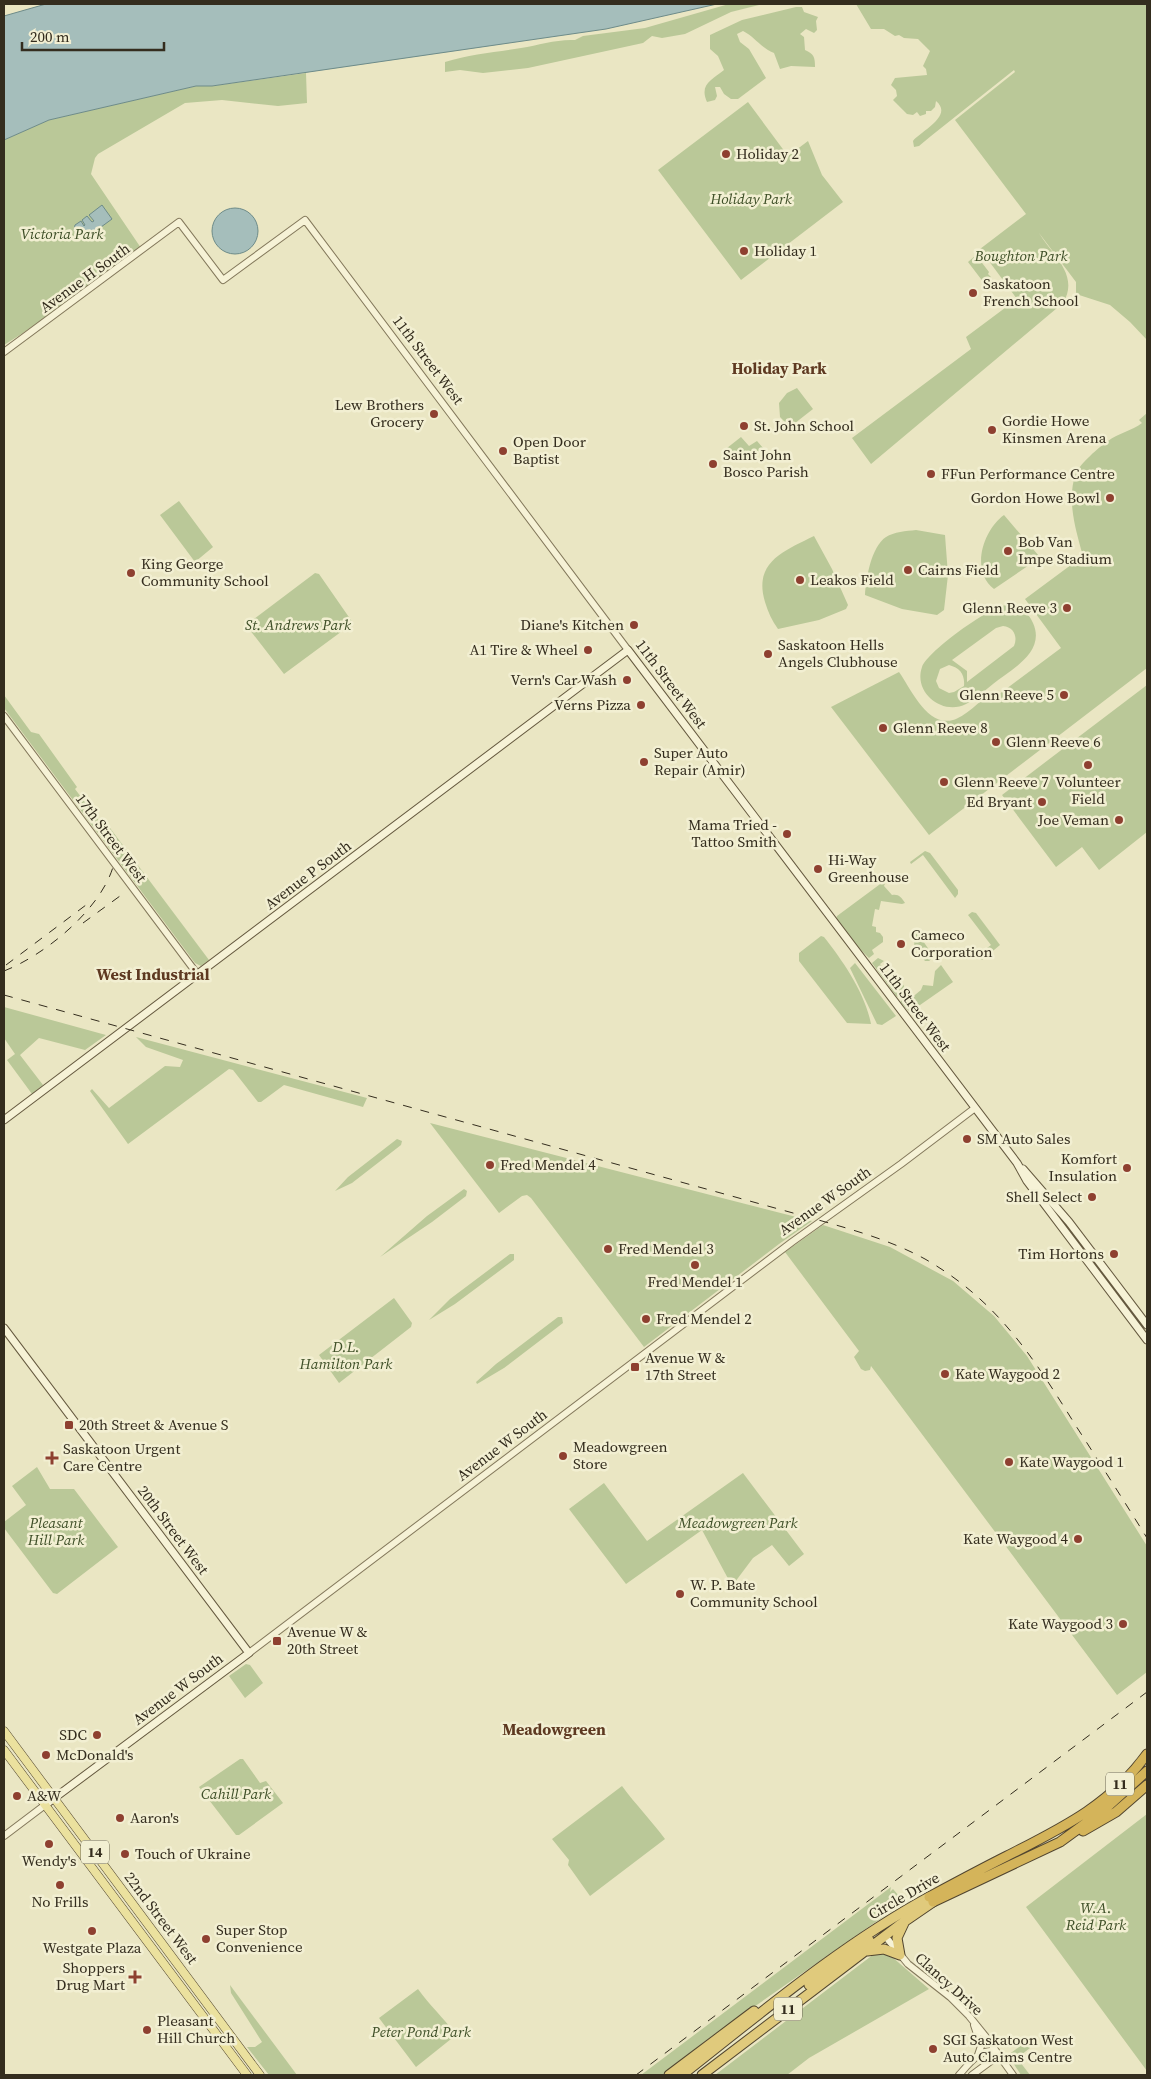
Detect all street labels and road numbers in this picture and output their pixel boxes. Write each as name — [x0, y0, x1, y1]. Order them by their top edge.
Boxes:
street label: Avenue H South — [35, 238, 134, 317]
street label: 11th Street West — [388, 311, 469, 409]
street label: 11th Street West — [631, 635, 712, 733]
street label: 17th Street West — [71, 789, 152, 887]
street label: Avenue P South — [260, 835, 355, 914]
street label: 11th Street West — [875, 958, 956, 1056]
street label: Avenue W South — [774, 1161, 875, 1240]
street label: Avenue W South — [452, 1404, 551, 1485]
street label: 20th Street West — [133, 1481, 214, 1579]
street label: Avenue W South — [128, 1648, 227, 1729]
road number: 11 — [1106, 1772, 1134, 1796]
road number: 14 — [81, 1840, 109, 1864]
street label: 22nd Street West — [120, 1867, 203, 1968]
street label: Circle Drive — [864, 1867, 944, 1924]
street label: Clancy Drive — [911, 1947, 988, 2020]
road number: 11 — [774, 1998, 802, 2020]

